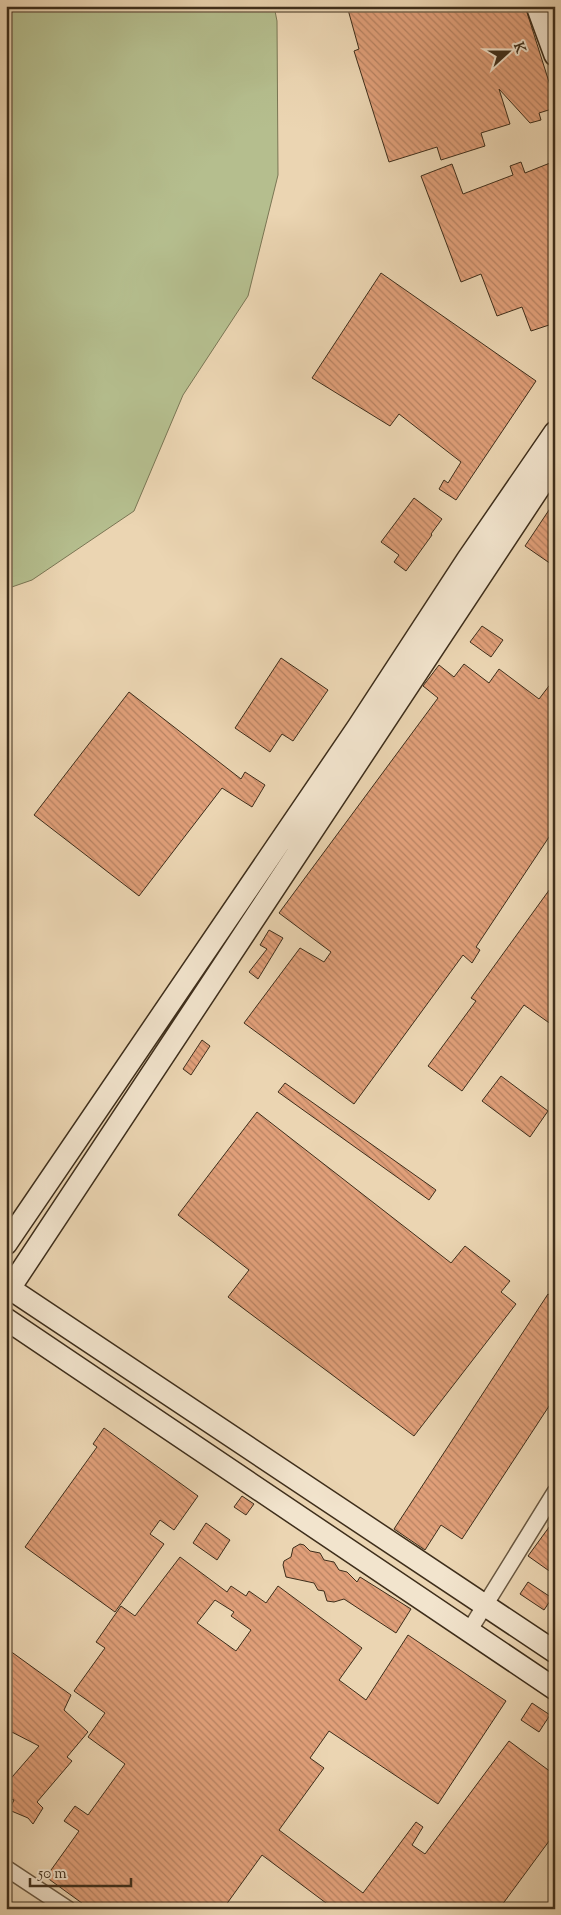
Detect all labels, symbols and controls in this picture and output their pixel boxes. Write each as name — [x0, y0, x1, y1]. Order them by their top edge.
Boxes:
north arrow — [484, 28, 534, 78]
text: K — [507, 40, 530, 57]
scale bar — [30, 1855, 131, 1887]
text: 50 m — [37, 1864, 67, 1885]

